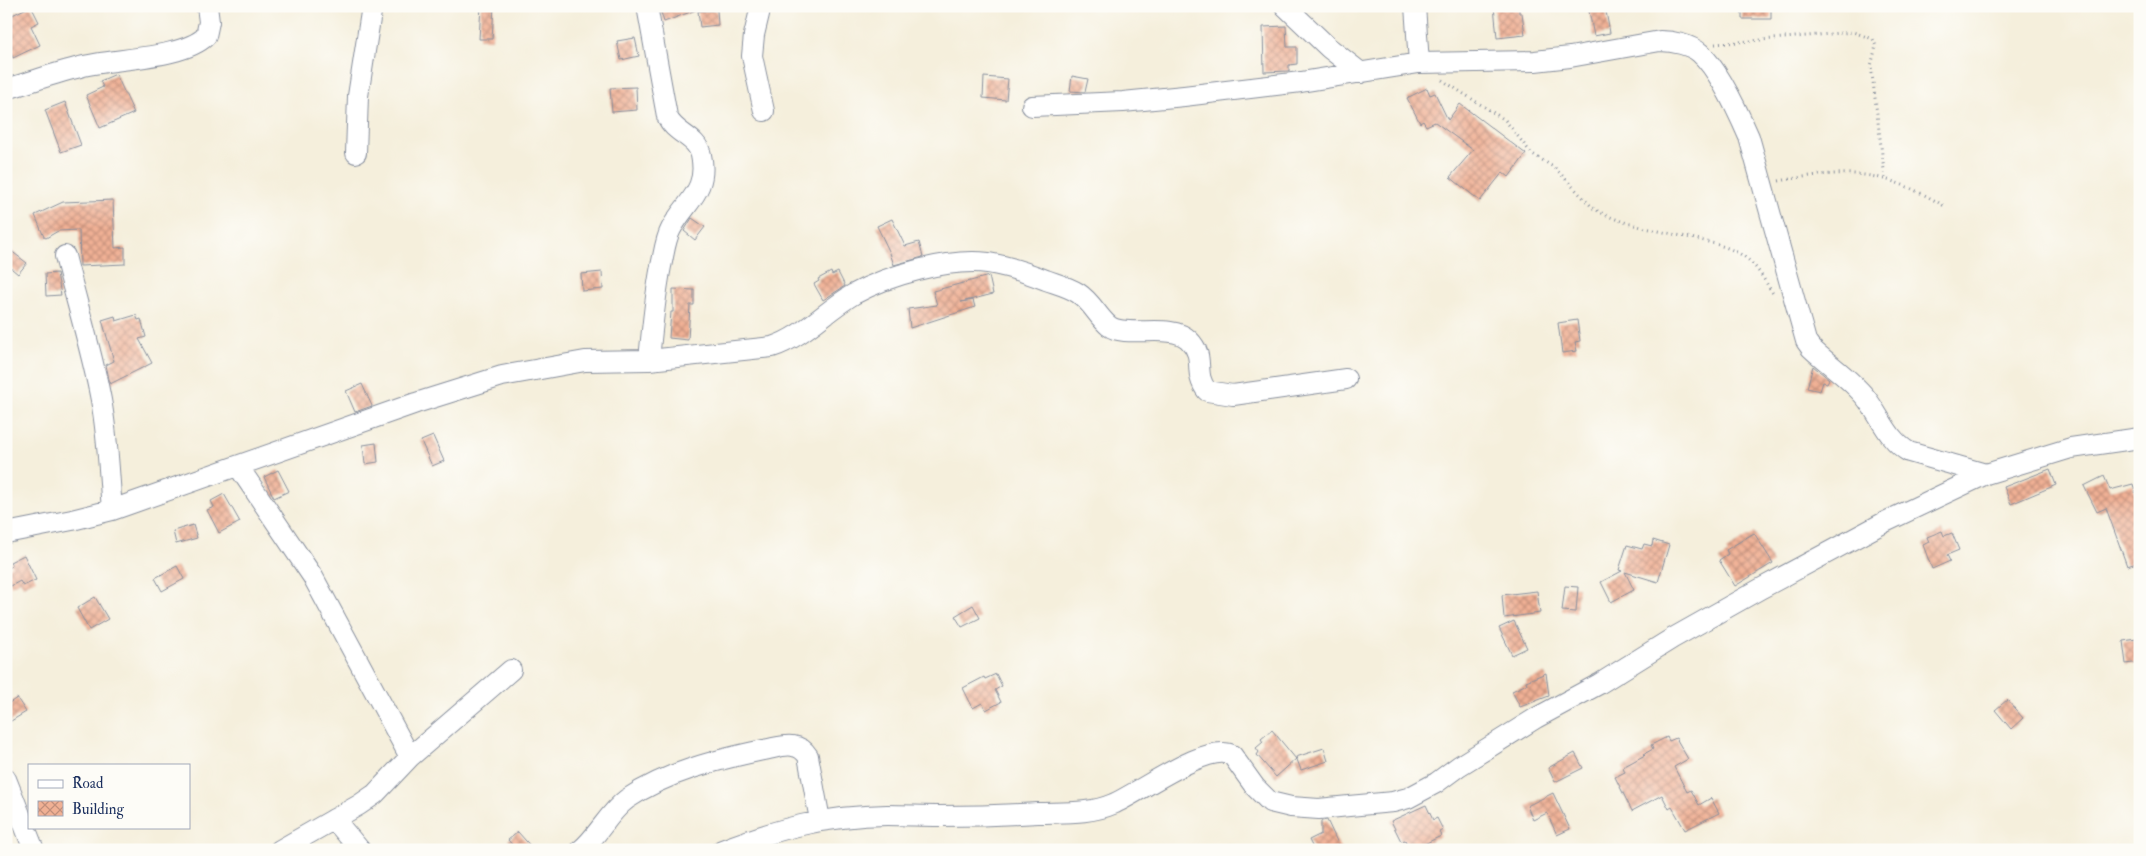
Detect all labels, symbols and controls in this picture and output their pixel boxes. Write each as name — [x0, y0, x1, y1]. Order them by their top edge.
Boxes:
legend — [28, 764, 190, 828]
text: Road — [72, 774, 104, 793]
text: Building — [72, 800, 124, 819]

